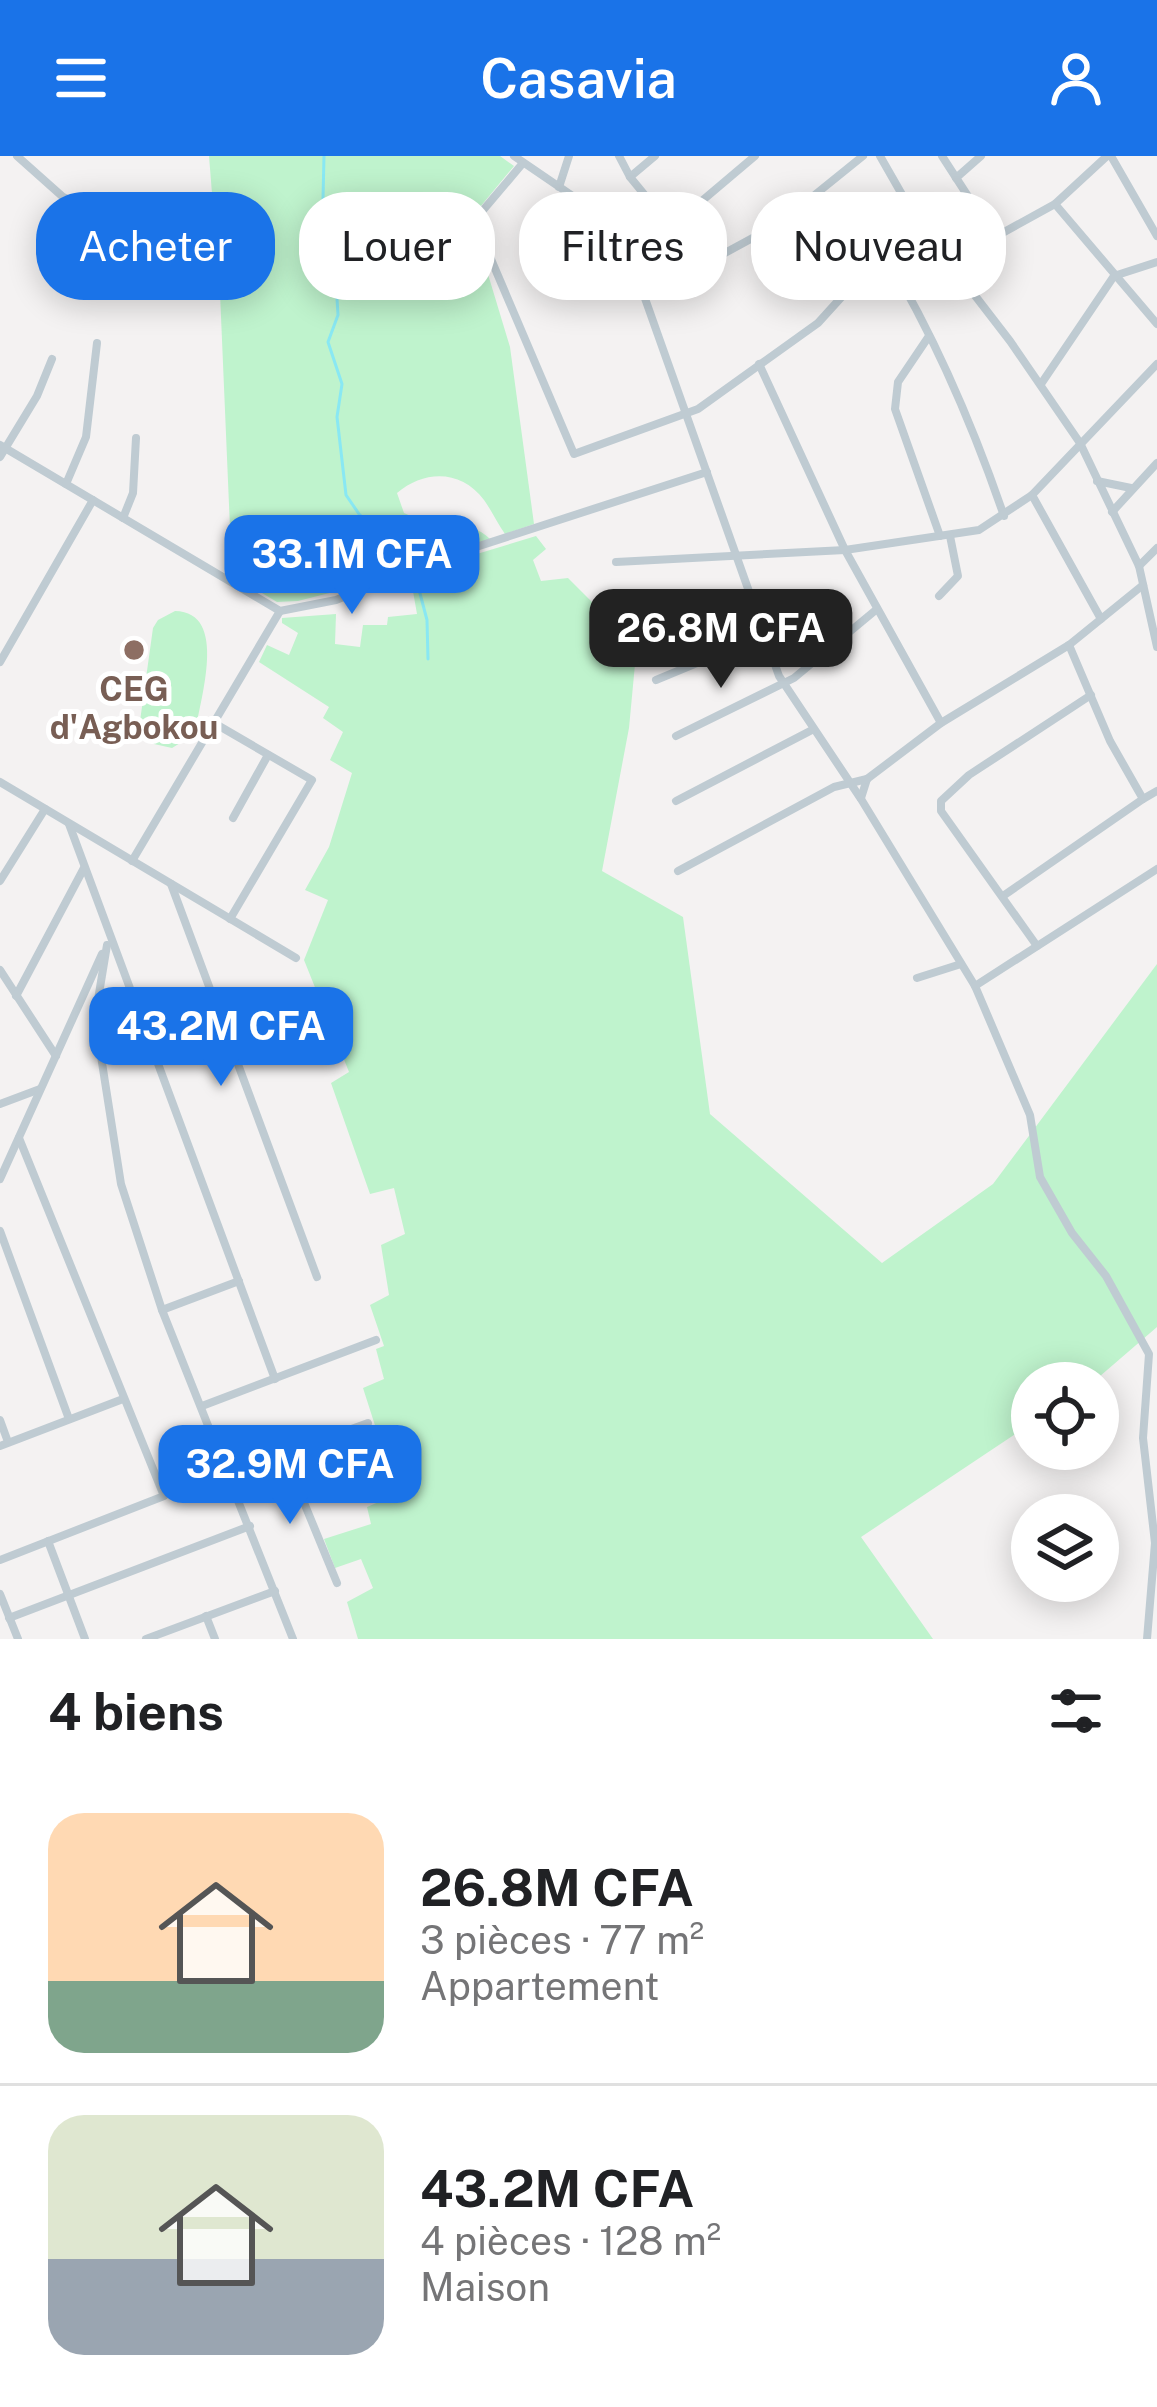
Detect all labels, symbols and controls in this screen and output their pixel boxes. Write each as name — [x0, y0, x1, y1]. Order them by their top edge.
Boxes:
icon: menu — [48, 45, 114, 111]
icon: person — [1043, 45, 1109, 111]
text: Casavia — [480, 47, 677, 110]
chip: Acheter — [36, 192, 275, 300]
chip: Louer — [299, 192, 495, 300]
chip: Filtres — [519, 192, 727, 300]
chip: Nouveau — [751, 192, 1006, 300]
pin: 33.1M CFA — [215, 515, 489, 617]
text: 33.1M CFA — [251, 531, 453, 577]
pin: 26.8M CFA — [584, 589, 858, 691]
text: 26.8M CFA — [616, 605, 826, 651]
marker: CEG d'Agbokou — [121, 637, 147, 663]
place label: CEG d'Agbokou — [50, 670, 218, 746]
pin: 43.2M CFA — [84, 987, 358, 1089]
text: 43.2M CFA — [116, 1003, 326, 1049]
map controls — [1011, 1362, 1119, 1602]
button: locate — [1011, 1362, 1119, 1470]
pin: 32.9M CFA — [153, 1425, 427, 1527]
text: 32.9M CFA — [185, 1441, 395, 1487]
button: layers — [1011, 1494, 1119, 1602]
icon: filters — [1043, 1678, 1109, 1744]
text: 4 biens — [48, 1682, 224, 1741]
text: 26.8M CFA — [420, 1858, 694, 1917]
icon: home — [144, 1861, 288, 2005]
text: 3 pièces · 77 m² — [420, 1917, 704, 1963]
text: Appartement — [420, 1963, 660, 2009]
text: 43.2M CFA — [420, 2159, 694, 2218]
icon: home — [144, 2163, 288, 2307]
text: 4 pièces · 128 m² — [420, 2218, 721, 2264]
text: Maison — [420, 2264, 550, 2310]

